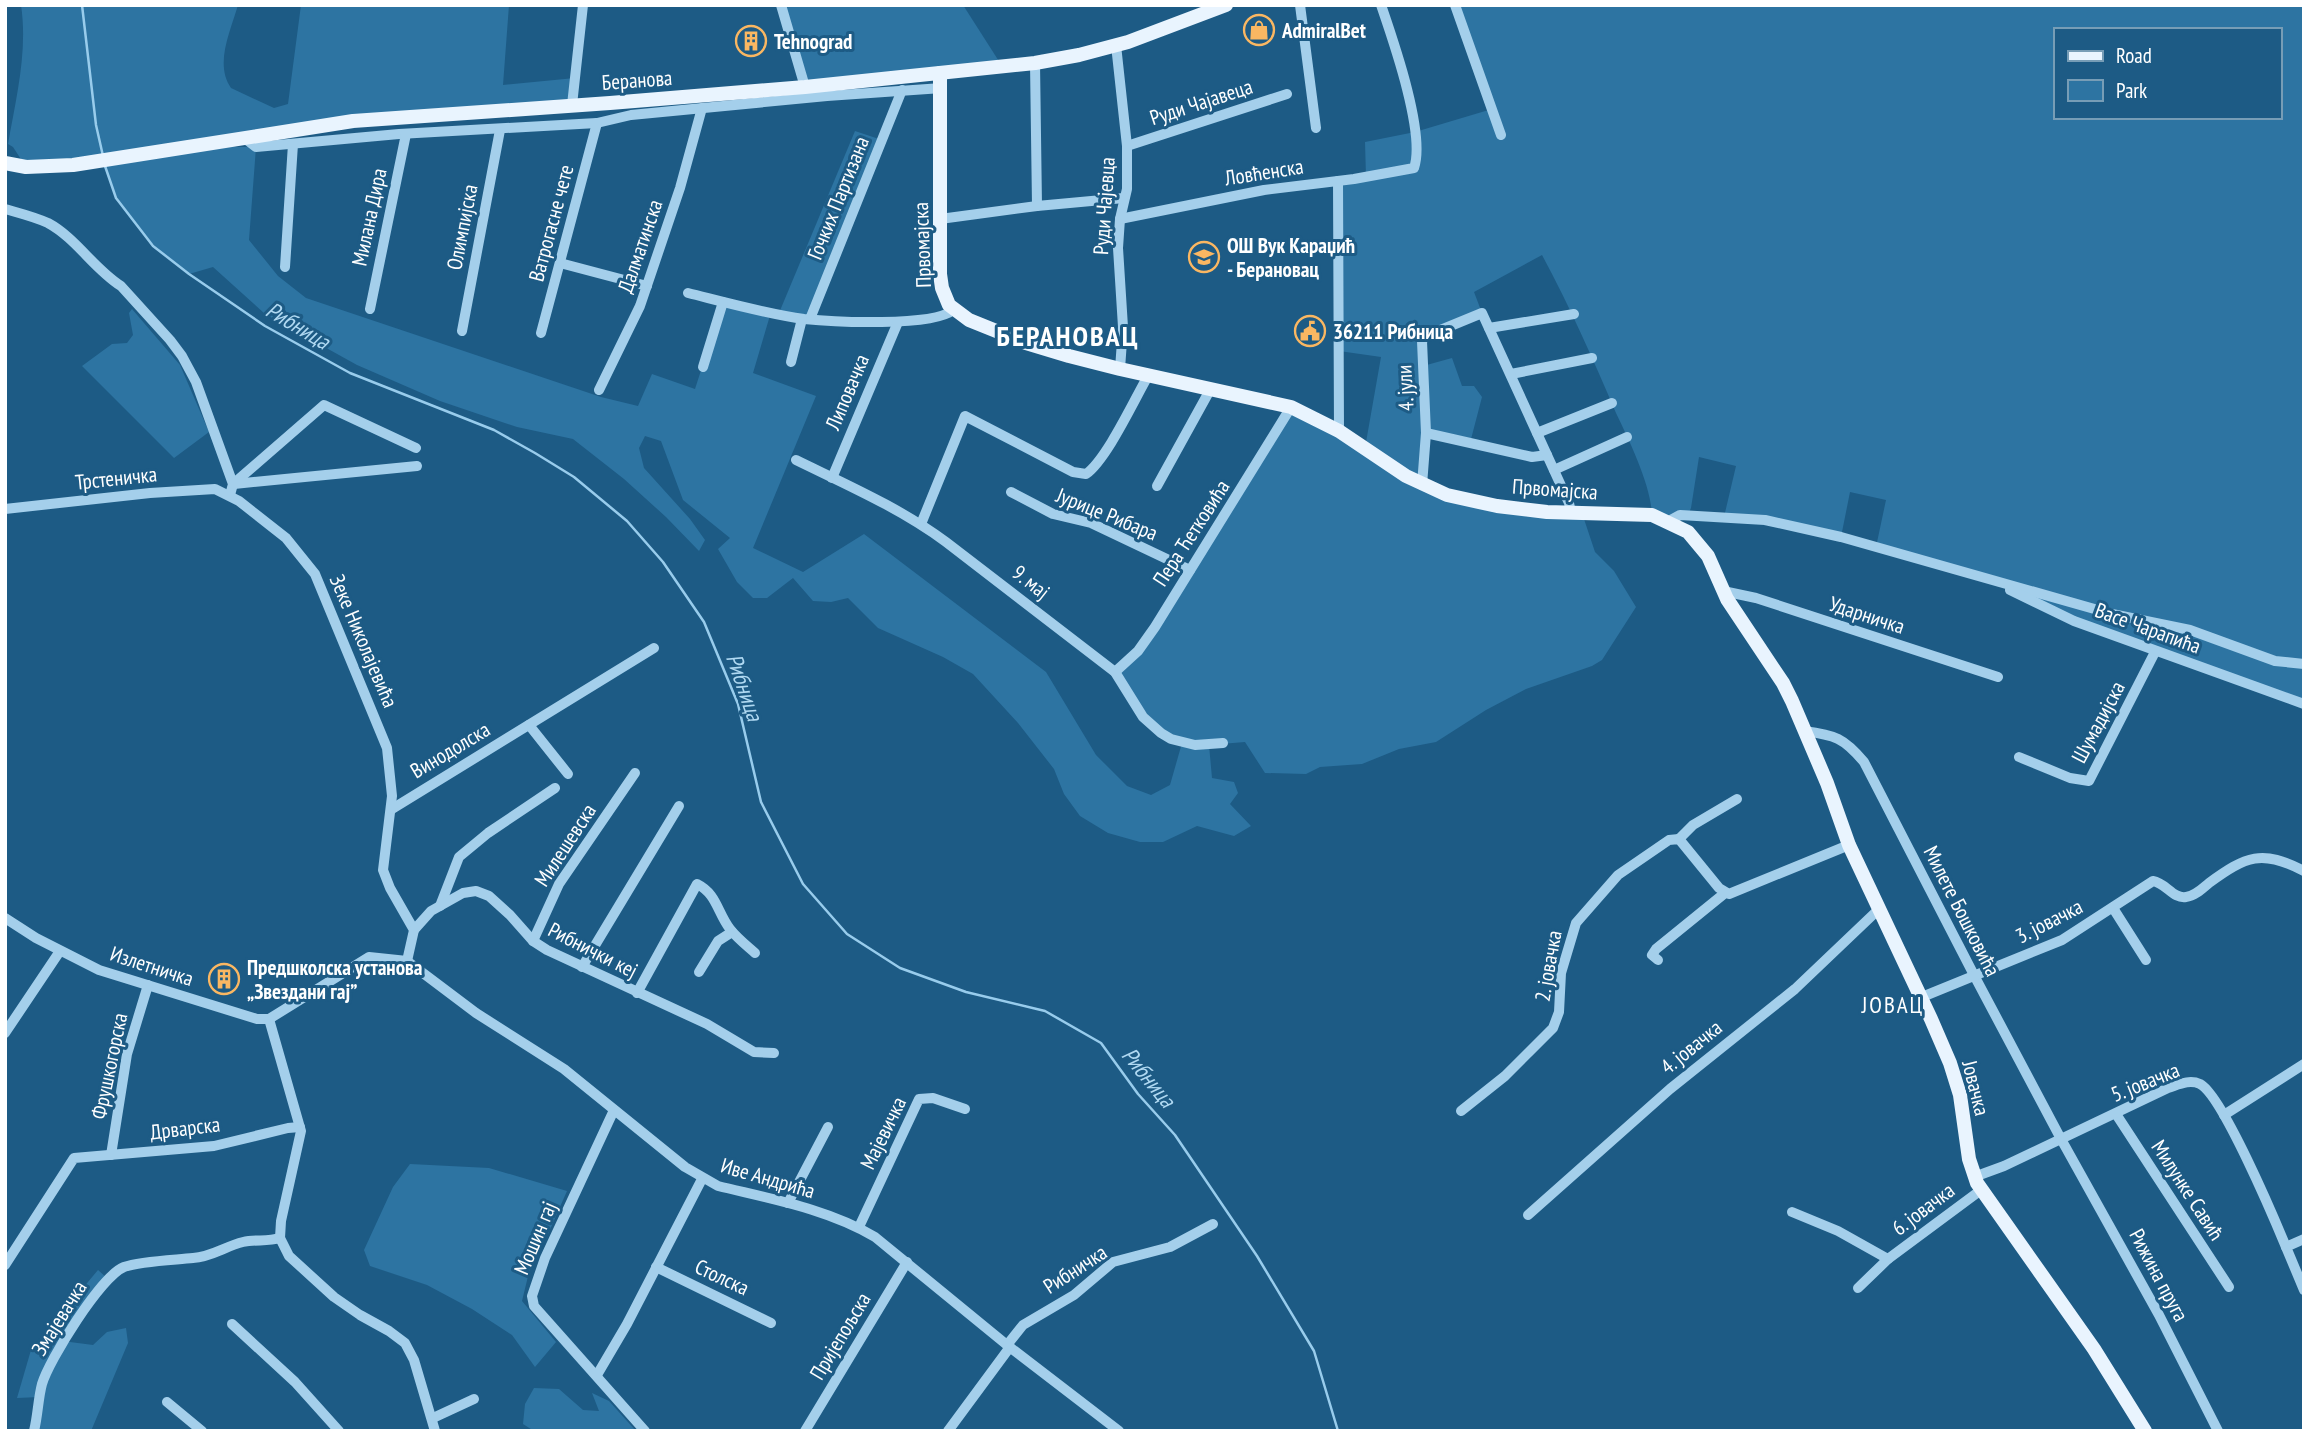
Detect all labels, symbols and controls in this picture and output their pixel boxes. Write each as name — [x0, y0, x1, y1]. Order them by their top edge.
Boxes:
shop icon: AdmiralBet — [1242, 13, 1276, 47]
place label: AdmiralBet — [1281, 17, 1366, 44]
building icon: Tehnograd — [734, 24, 768, 58]
place label: Tehnograd — [774, 28, 852, 55]
legend — [2054, 28, 2281, 119]
text: Road — [2116, 42, 2152, 69]
street label: Беранова — [601, 64, 673, 96]
street label: Руди Чајавеца — [1146, 73, 1256, 131]
text: Park — [2116, 77, 2147, 104]
street label: Гочких Партизана — [801, 132, 875, 264]
street label: Ловћенска — [1222, 152, 1305, 192]
street label: Руди Чајевца — [1087, 156, 1121, 256]
street label: Ватрогасне чете — [522, 162, 580, 284]
street label: Милана Дира — [345, 166, 393, 268]
street label: Олимпијска — [440, 182, 484, 272]
street label: Далматинска — [611, 196, 669, 296]
street label: Првомајска — [907, 202, 937, 288]
place label: ОШ Вук Караџић - Берановац — [1227, 232, 1355, 283]
school or university icon: ОШ Вук Караџић - Берановац — [1187, 240, 1221, 274]
water label: Рибница — [261, 295, 337, 356]
public building icon: 36211 Рибница — [1293, 314, 1327, 348]
district label: БЕРАНОВАЦ — [997, 317, 1139, 354]
place label: 36211 Рибница — [1333, 318, 1453, 345]
street label: Липовачка — [819, 350, 875, 435]
street label: 4. јули — [1390, 364, 1420, 412]
street label: Трстеничка — [74, 460, 158, 496]
street label: Првомајска — [1511, 473, 1599, 505]
street label: Пера Ћетковића — [1147, 475, 1235, 591]
street label: Јурице Рибара — [1051, 481, 1162, 547]
street label: 9. мај — [1007, 559, 1055, 605]
street label: Зеке Николајевића — [324, 570, 404, 712]
street label: Ударничка — [1826, 590, 1908, 640]
street label: Васе Чарапића — [2091, 596, 2205, 660]
water label: Рибница — [720, 650, 771, 726]
street label: Шумадијска — [2065, 676, 2131, 768]
street label: Винодолска — [405, 716, 495, 784]
street label: Милешевска — [528, 798, 602, 892]
street label: Милете Бошковића — [1918, 841, 2006, 981]
street label: 3. јовачка — [2011, 893, 2087, 949]
street label: Рибнички кеј — [544, 916, 642, 984]
street label: 2. јовачка — [1528, 928, 1568, 1004]
street label: Излетничка — [107, 940, 197, 992]
place label: Предшколска установа „Звездани гај” — [247, 954, 423, 1005]
building icon: Предшколска установа „Звездани гај” — [207, 962, 241, 996]
district label: ЈОВАЦ — [1861, 990, 1924, 1019]
street label: Фрушкогорска — [85, 1010, 133, 1122]
street label: 4. јовачка — [1655, 1014, 1727, 1080]
water label: Рибница — [1116, 1041, 1183, 1114]
street label: 5. јовачка — [2107, 1056, 2183, 1108]
street label: Јовачка — [1956, 1057, 1996, 1118]
street label: Мајевичка — [854, 1092, 912, 1174]
street label: Дрварска — [148, 1110, 222, 1146]
street label: Милунке Савић — [2146, 1135, 2230, 1245]
street label: Иве Андрића — [718, 1152, 818, 1204]
street label: 6. јовачка — [1886, 1177, 1960, 1241]
street label: Мошин гај — [508, 1197, 562, 1279]
street label: Рижина пруга — [2123, 1224, 2195, 1326]
street label: Рибничка — [1038, 1239, 1112, 1299]
street label: Столска — [691, 1253, 753, 1301]
street label: Змајевачка — [25, 1275, 93, 1361]
street label: Пријепољска — [803, 1287, 877, 1385]

